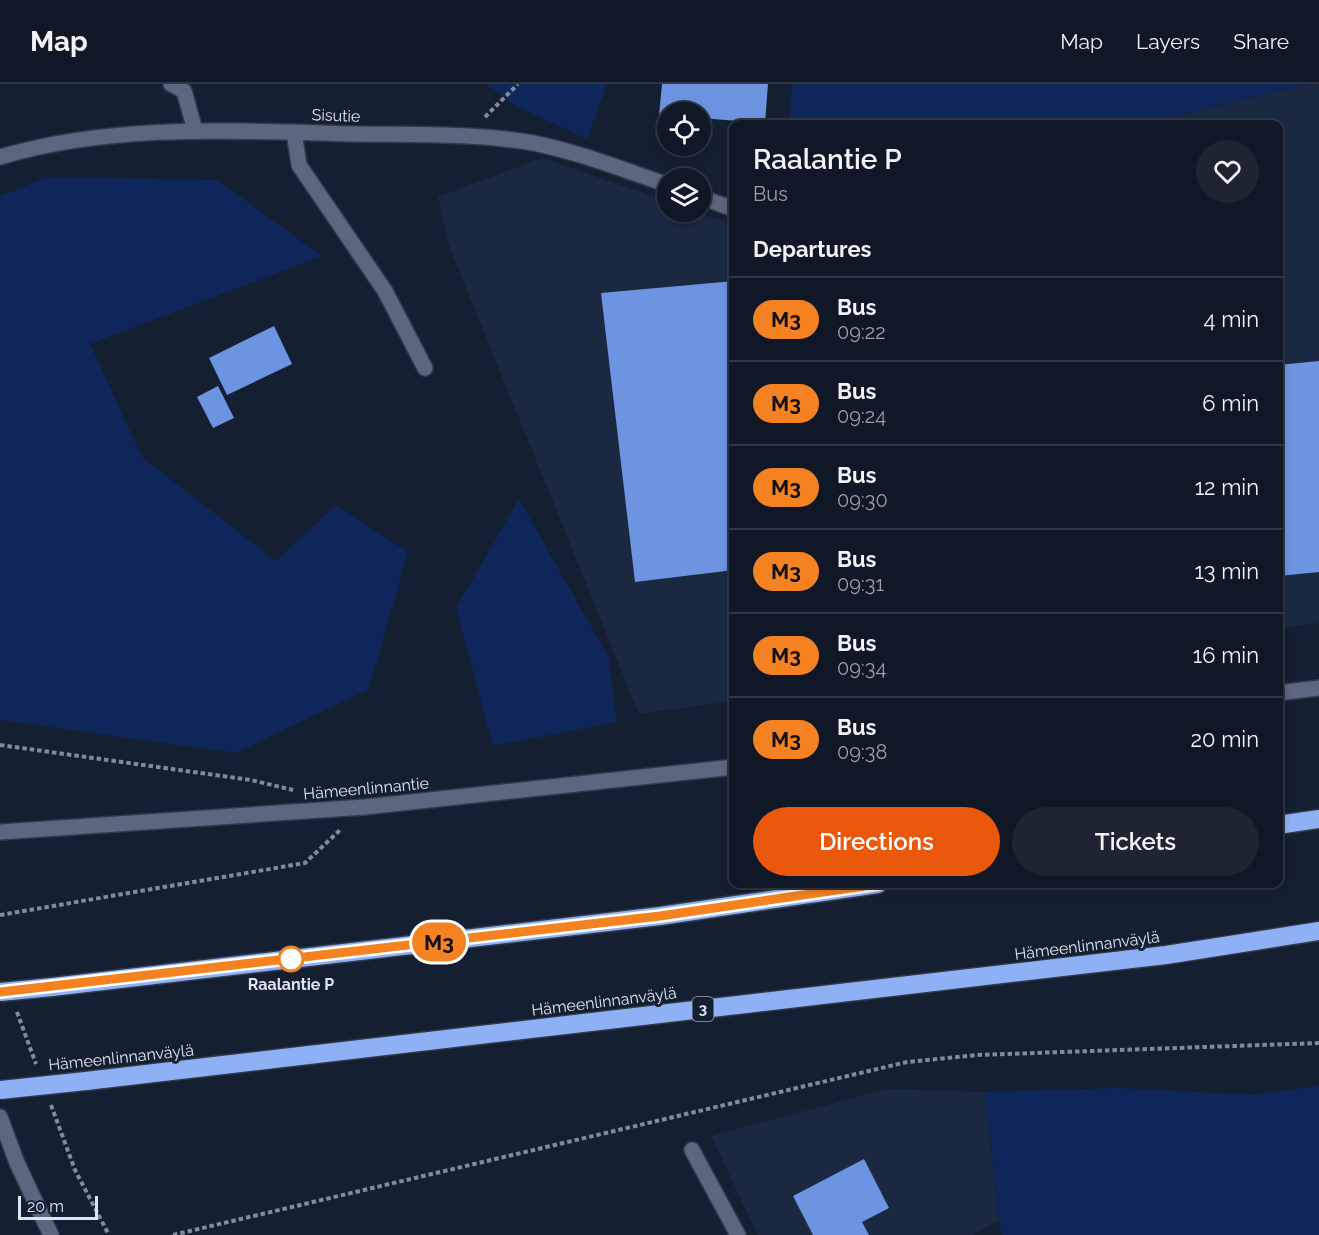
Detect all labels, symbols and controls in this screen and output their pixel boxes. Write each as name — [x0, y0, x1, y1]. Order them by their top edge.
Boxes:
text: Map — [30, 25, 88, 58]
text: Map — [1060, 29, 1103, 54]
text: Layers — [1136, 29, 1200, 54]
text: Share — [1233, 29, 1289, 54]
map controls — [657, 102, 711, 222]
button: locate — [657, 102, 711, 156]
street label: Sisutie — [311, 105, 361, 126]
button: heart — [1196, 140, 1259, 203]
text: Raalantie P — [753, 143, 902, 176]
button: layers — [657, 168, 711, 222]
text: Bus — [753, 182, 788, 206]
text: Departures — [753, 236, 871, 262]
text: Bus — [837, 294, 876, 320]
text: 4 min — [1204, 306, 1259, 332]
text: M3 — [771, 307, 801, 332]
text: 09:22 — [837, 320, 886, 344]
text: Bus — [837, 378, 876, 404]
text: 6 min — [1202, 390, 1259, 416]
text: M3 — [771, 391, 801, 416]
text: 09:24 — [837, 404, 886, 428]
text: Bus — [837, 462, 876, 488]
text: 12 min — [1195, 474, 1259, 500]
text: M3 — [771, 475, 801, 500]
text: 09:30 — [837, 488, 888, 512]
text: Bus — [837, 546, 876, 572]
text: 13 min — [1194, 558, 1259, 584]
text: M3 — [771, 559, 801, 584]
text: 09:31 — [837, 572, 884, 596]
text: Bus — [837, 630, 876, 656]
text: 16 min — [1193, 642, 1259, 668]
text: M3 — [771, 643, 801, 668]
text: 09:34 — [837, 656, 886, 680]
text: Bus — [837, 714, 876, 740]
text: 20 min — [1191, 726, 1259, 752]
text: M3 — [771, 727, 801, 752]
text: 09:38 — [837, 740, 887, 764]
street label: Hämeenlinnantie — [302, 774, 430, 803]
button: Directions — [753, 807, 1000, 876]
button: Tickets — [1012, 807, 1259, 876]
line badge: M3 — [412, 922, 466, 962]
street label: Hämeenlinnanväylä — [1013, 927, 1161, 964]
text: M3 — [424, 930, 454, 955]
marker: Raalantie P — [278, 946, 304, 972]
place label: Raalantie P — [248, 975, 334, 994]
street label: Hämeenlinnanväylä — [530, 983, 678, 1020]
road number: 3 — [692, 997, 714, 1021]
street label: Hämeenlinnanväylä — [47, 1040, 195, 1075]
scale bar — [18, 1193, 98, 1220]
text: 20 m — [27, 1197, 64, 1216]

